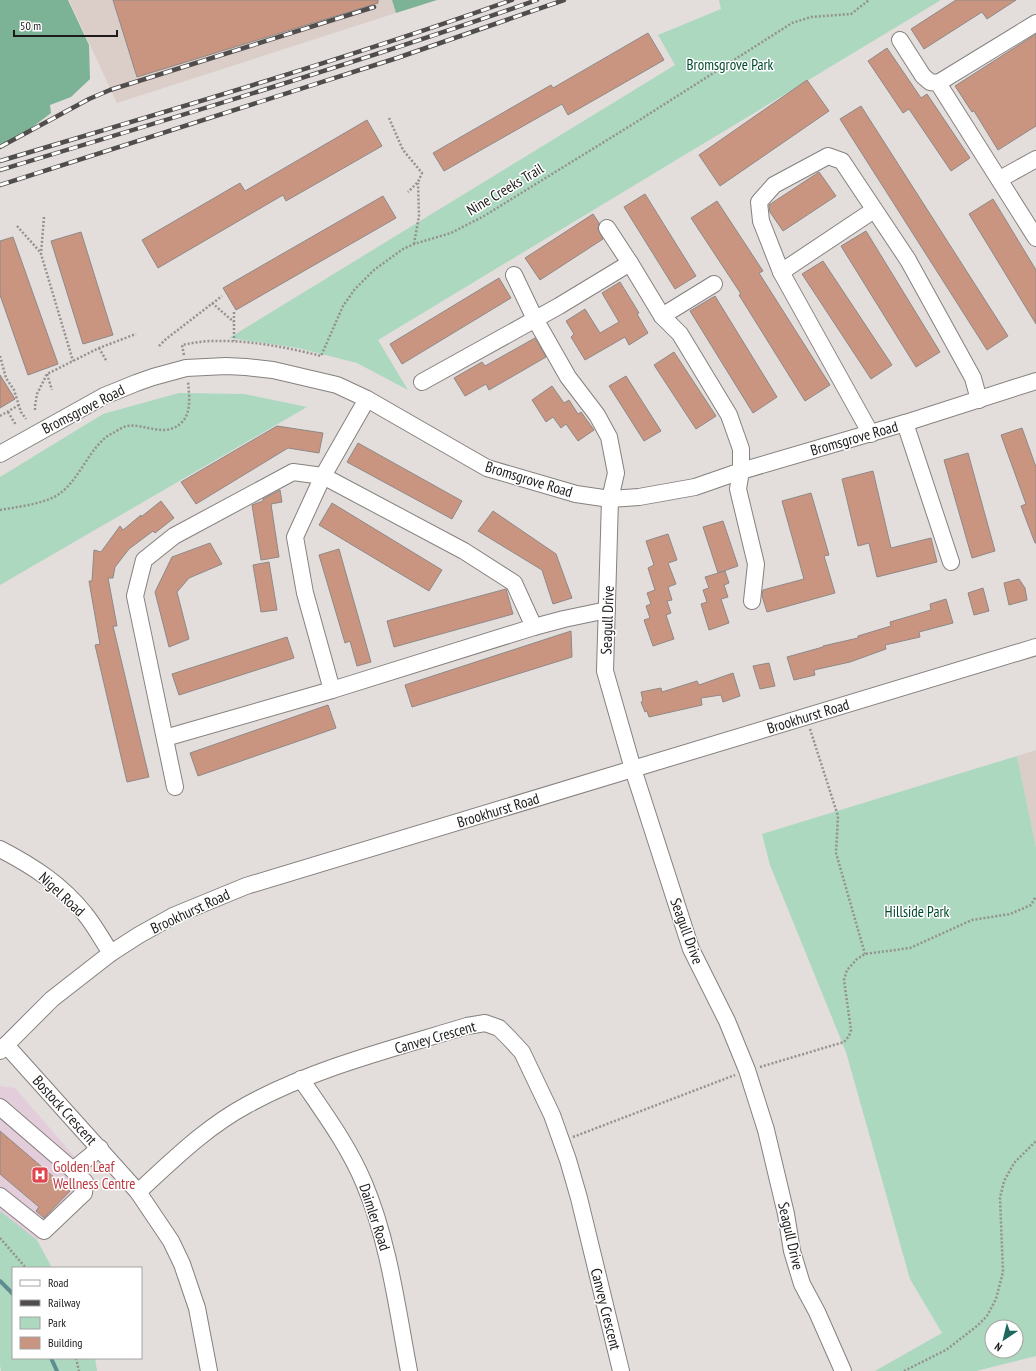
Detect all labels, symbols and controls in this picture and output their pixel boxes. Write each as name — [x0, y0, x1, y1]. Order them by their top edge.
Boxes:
scale bar — [14, 12, 117, 38]
text: 50 m — [20, 18, 41, 33]
park label: Bromsgrove Park — [687, 55, 774, 74]
street label: Nine Creeks Trail — [463, 158, 547, 219]
street label: Bromsgrove Road — [39, 380, 127, 438]
street label: Bromsgrove Road — [808, 416, 900, 460]
street label: Bromsgrove Road — [483, 457, 575, 501]
street label: Seagull Drive — [596, 585, 618, 655]
street label: Brookhurst Road — [765, 694, 851, 738]
street label: Brookhurst Road — [455, 788, 541, 832]
street label: Nigel Road — [35, 868, 89, 920]
street label: Brookhurst Road — [147, 884, 233, 938]
street label: Seagull Drive — [666, 895, 708, 967]
park label: Hillside Park — [885, 902, 950, 921]
street label: Canvey Crescent — [392, 1016, 478, 1058]
street label: Bostock Crescent — [29, 1071, 101, 1149]
place label: Golden Leaf Wellness Centre — [53, 1157, 136, 1193]
hospital icon: Golden Leaf Wellness Centre — [30, 1165, 50, 1185]
street label: Daimler Road — [355, 1181, 395, 1253]
street label: Seagull Drive — [774, 1200, 808, 1272]
street label: Canvey Crescent — [587, 1266, 625, 1352]
legend — [12, 1267, 142, 1359]
text: Road — [48, 1275, 68, 1290]
text: Railway — [48, 1295, 81, 1310]
text: Park — [48, 1315, 66, 1330]
north arrow — [984, 1319, 1024, 1359]
text: Building — [48, 1335, 83, 1350]
text: N — [992, 1340, 1005, 1355]

